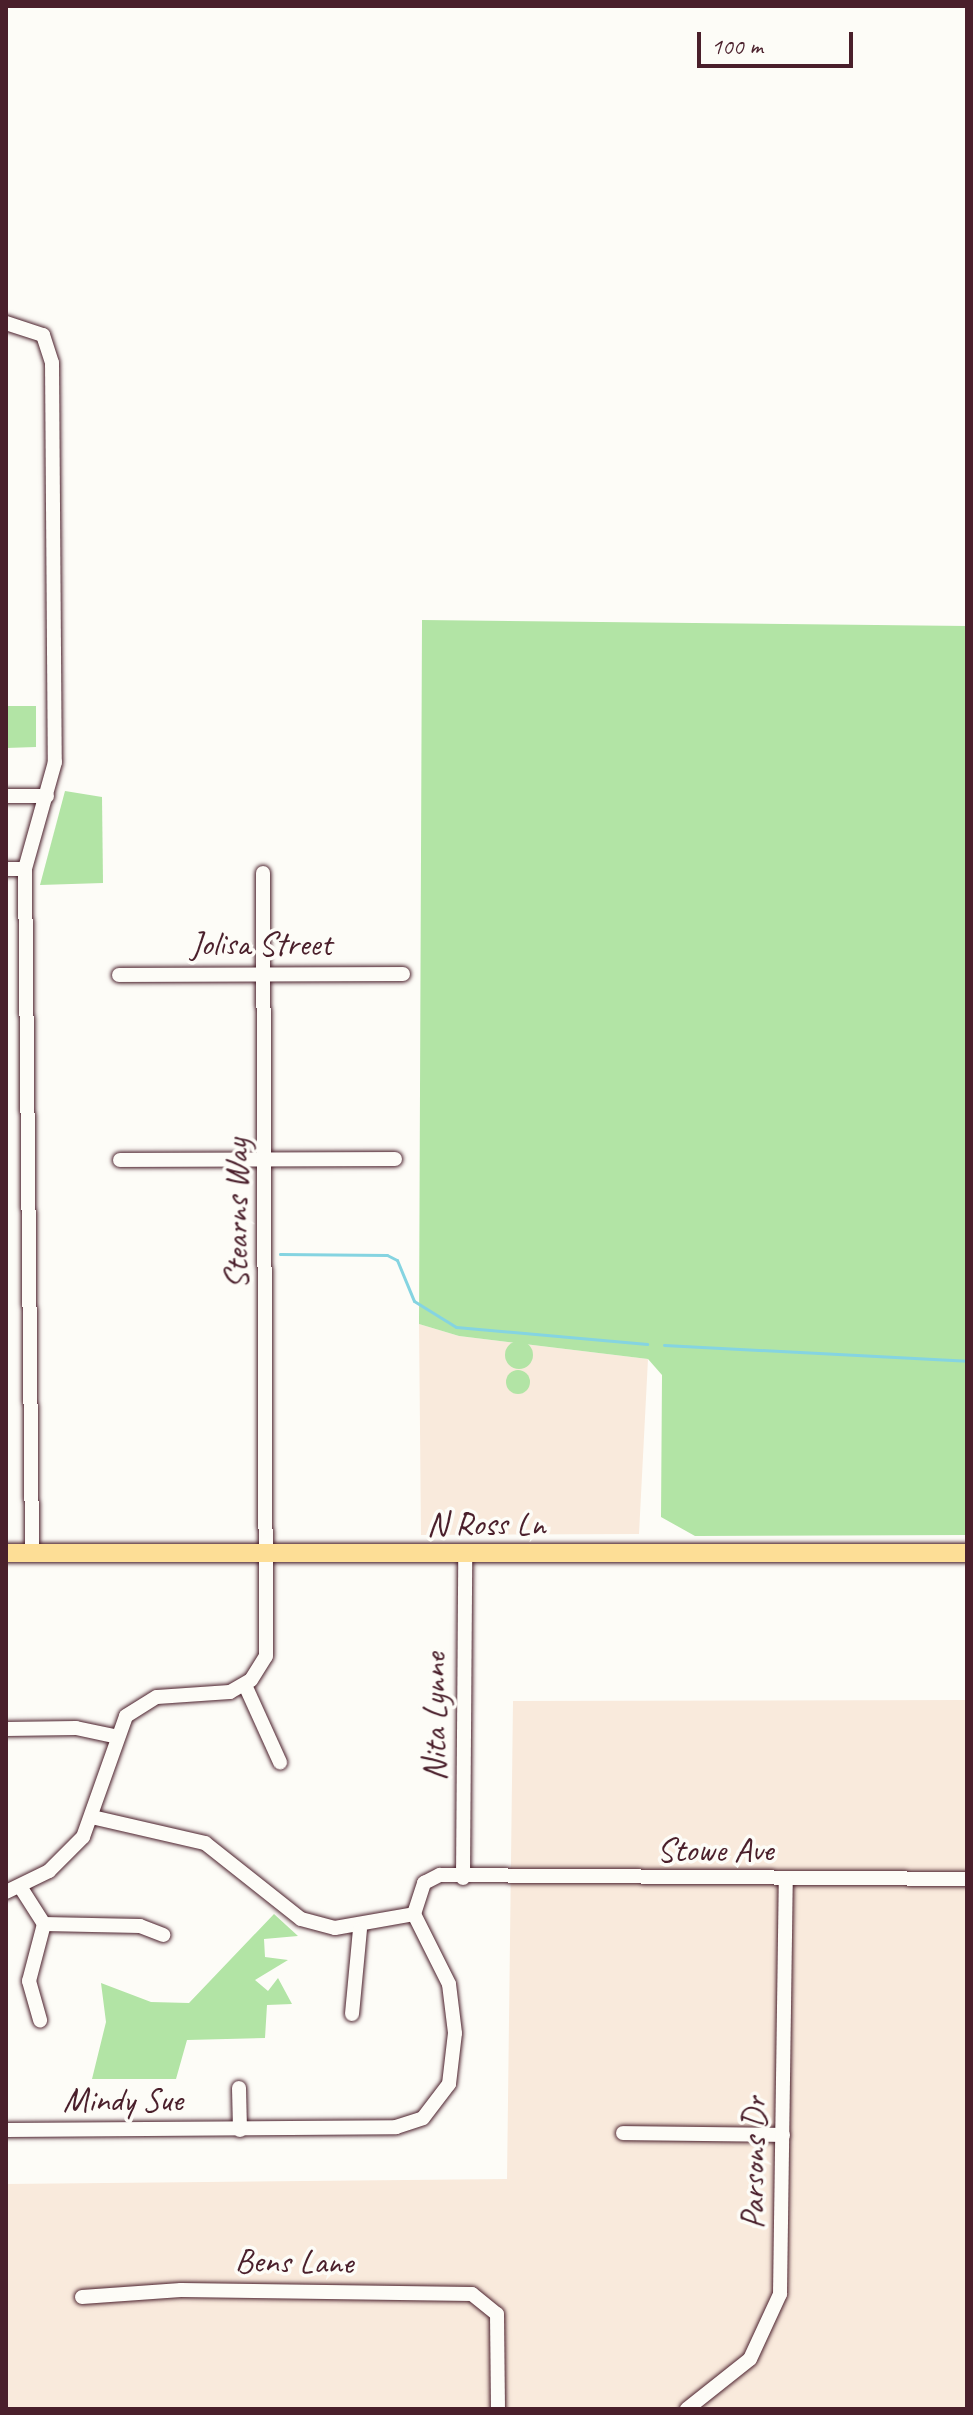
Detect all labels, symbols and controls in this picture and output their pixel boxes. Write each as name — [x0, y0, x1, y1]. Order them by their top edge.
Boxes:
scale bar — [701, 16, 857, 66]
text: 100 m — [711, 31, 763, 61]
street label: Jolisa Street — [190, 924, 332, 964]
street label: Stearns Way — [216, 1139, 256, 1289]
street label: N Ross Ln — [426, 1504, 546, 1544]
street label: Nita Lynne — [414, 1653, 454, 1781]
street label: Stowe Ave — [657, 1830, 773, 1870]
street label: Mindy Sue — [63, 2080, 183, 2120]
street label: Parsons Dr — [731, 2096, 775, 2230]
street label: Bens Lane — [234, 2240, 354, 2282]

